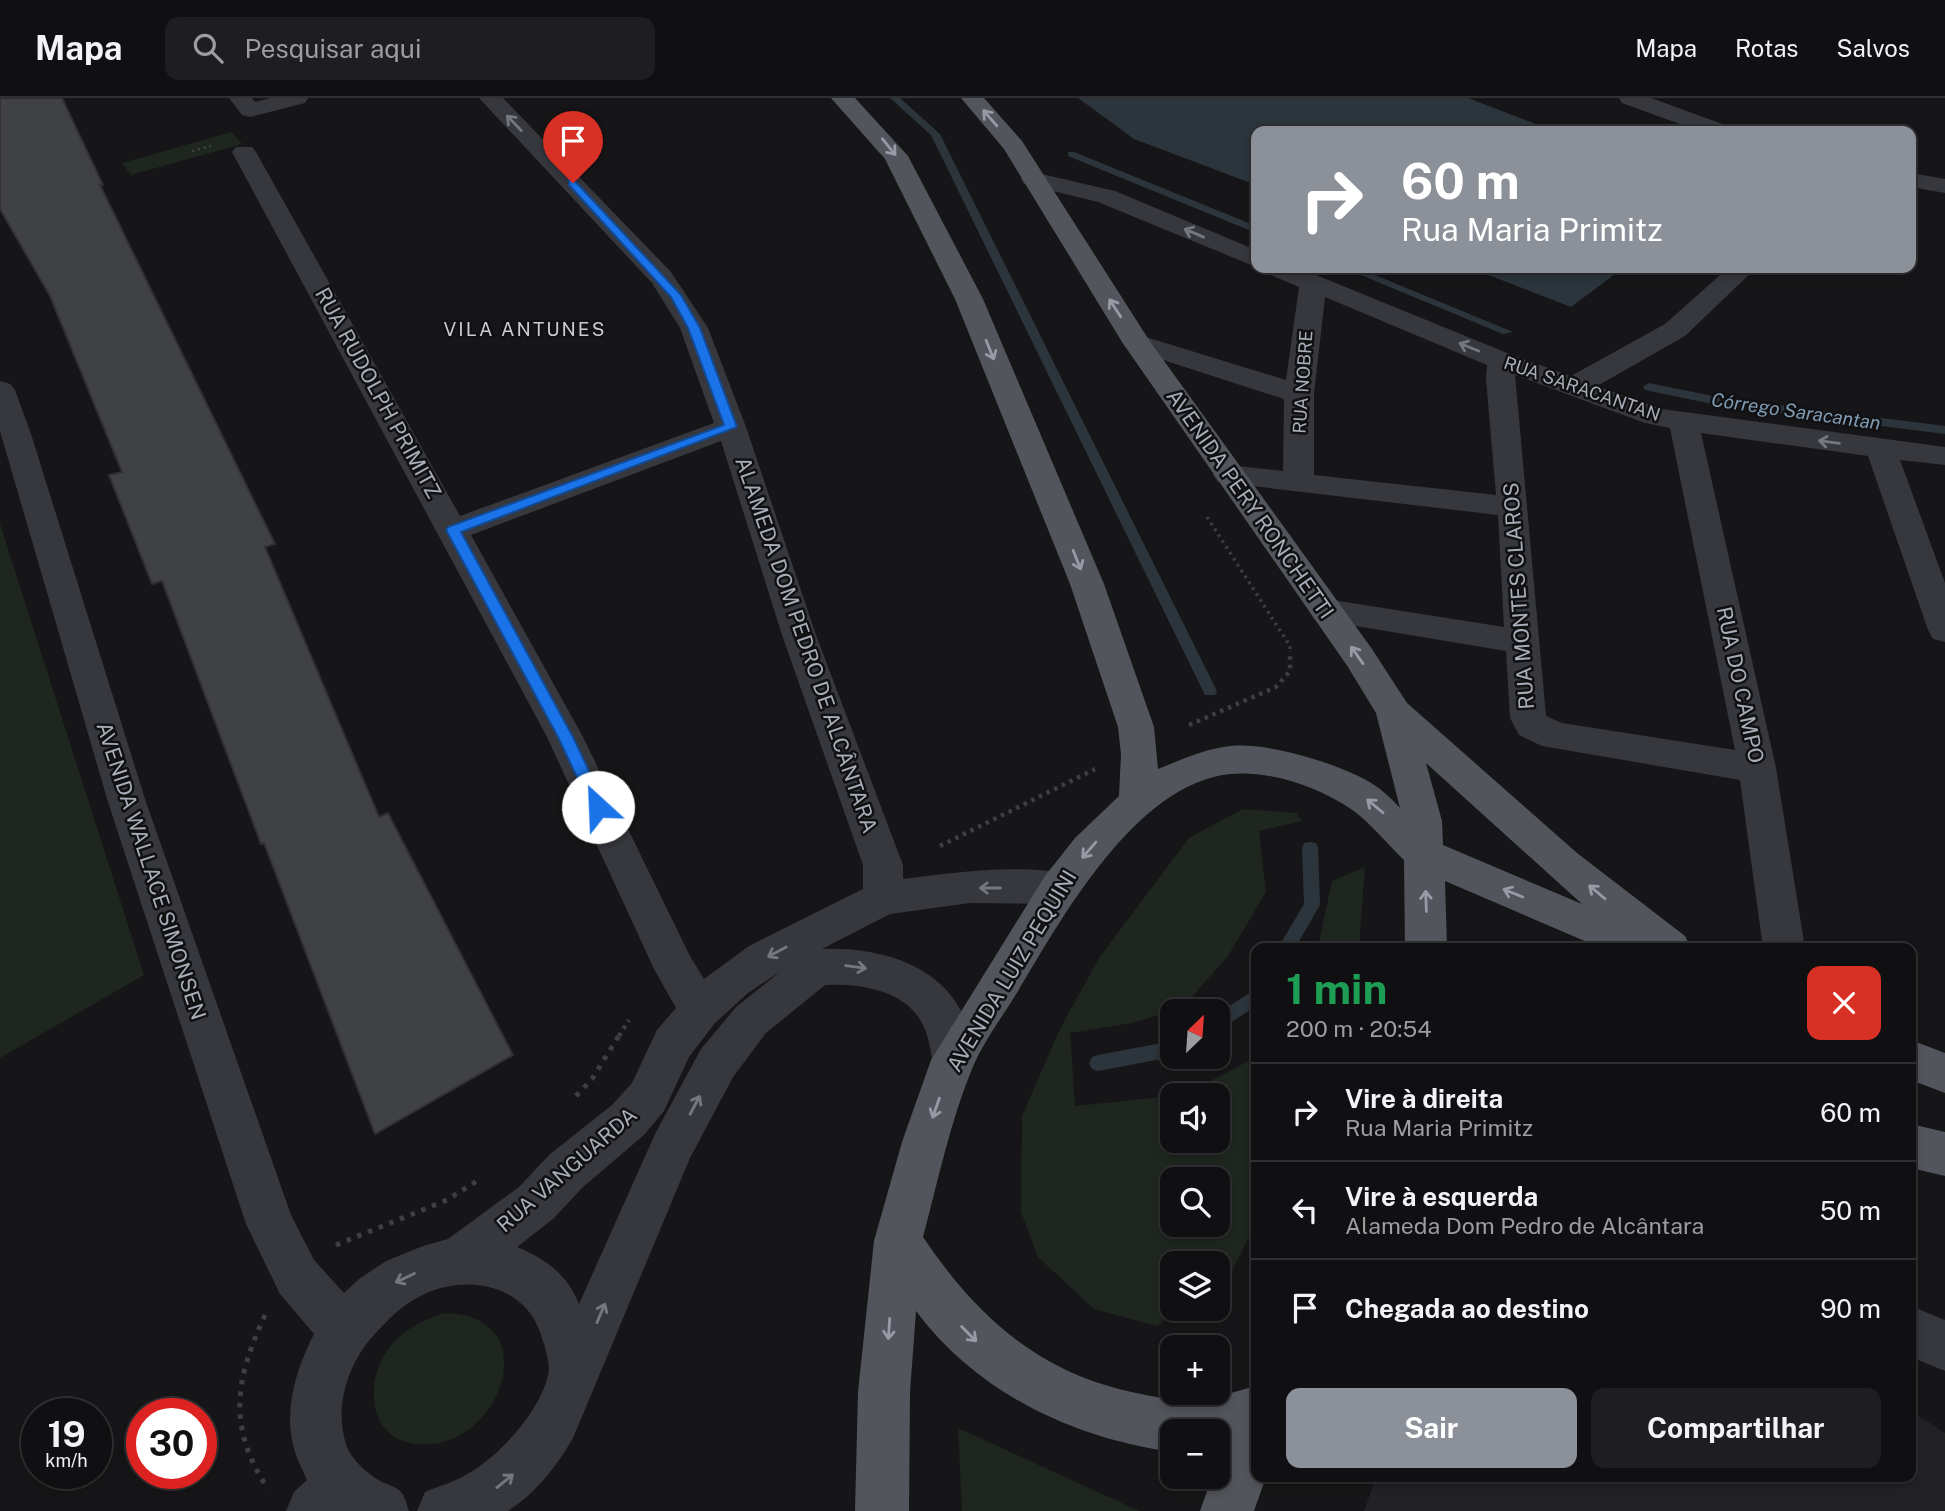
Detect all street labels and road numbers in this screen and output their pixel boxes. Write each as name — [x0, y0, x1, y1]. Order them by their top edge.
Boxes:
street label: RUA RUDOLPH PRIMITZ — [310, 283, 447, 503]
street label: RUA NOBRE — [1288, 330, 1317, 434]
street label: RUA SARACANTAN — [1501, 352, 1663, 425]
street label: AVENIDA PERY RONCHETTI — [1162, 384, 1339, 623]
street label: ALAMEDA DOM PEDRO DE ALCÂNTARA — [730, 453, 883, 836]
street label: RUA MONTES CLAROS — [1498, 482, 1539, 710]
street label: RUA DO CAMPO — [1712, 604, 1769, 765]
street label: AVENIDA WALLACE SIMONSEN — [91, 719, 212, 1023]
street label: AVENIDA LUIZ PEQUINI — [941, 866, 1082, 1076]
street label: RUA VANGUARDA — [492, 1102, 642, 1237]

